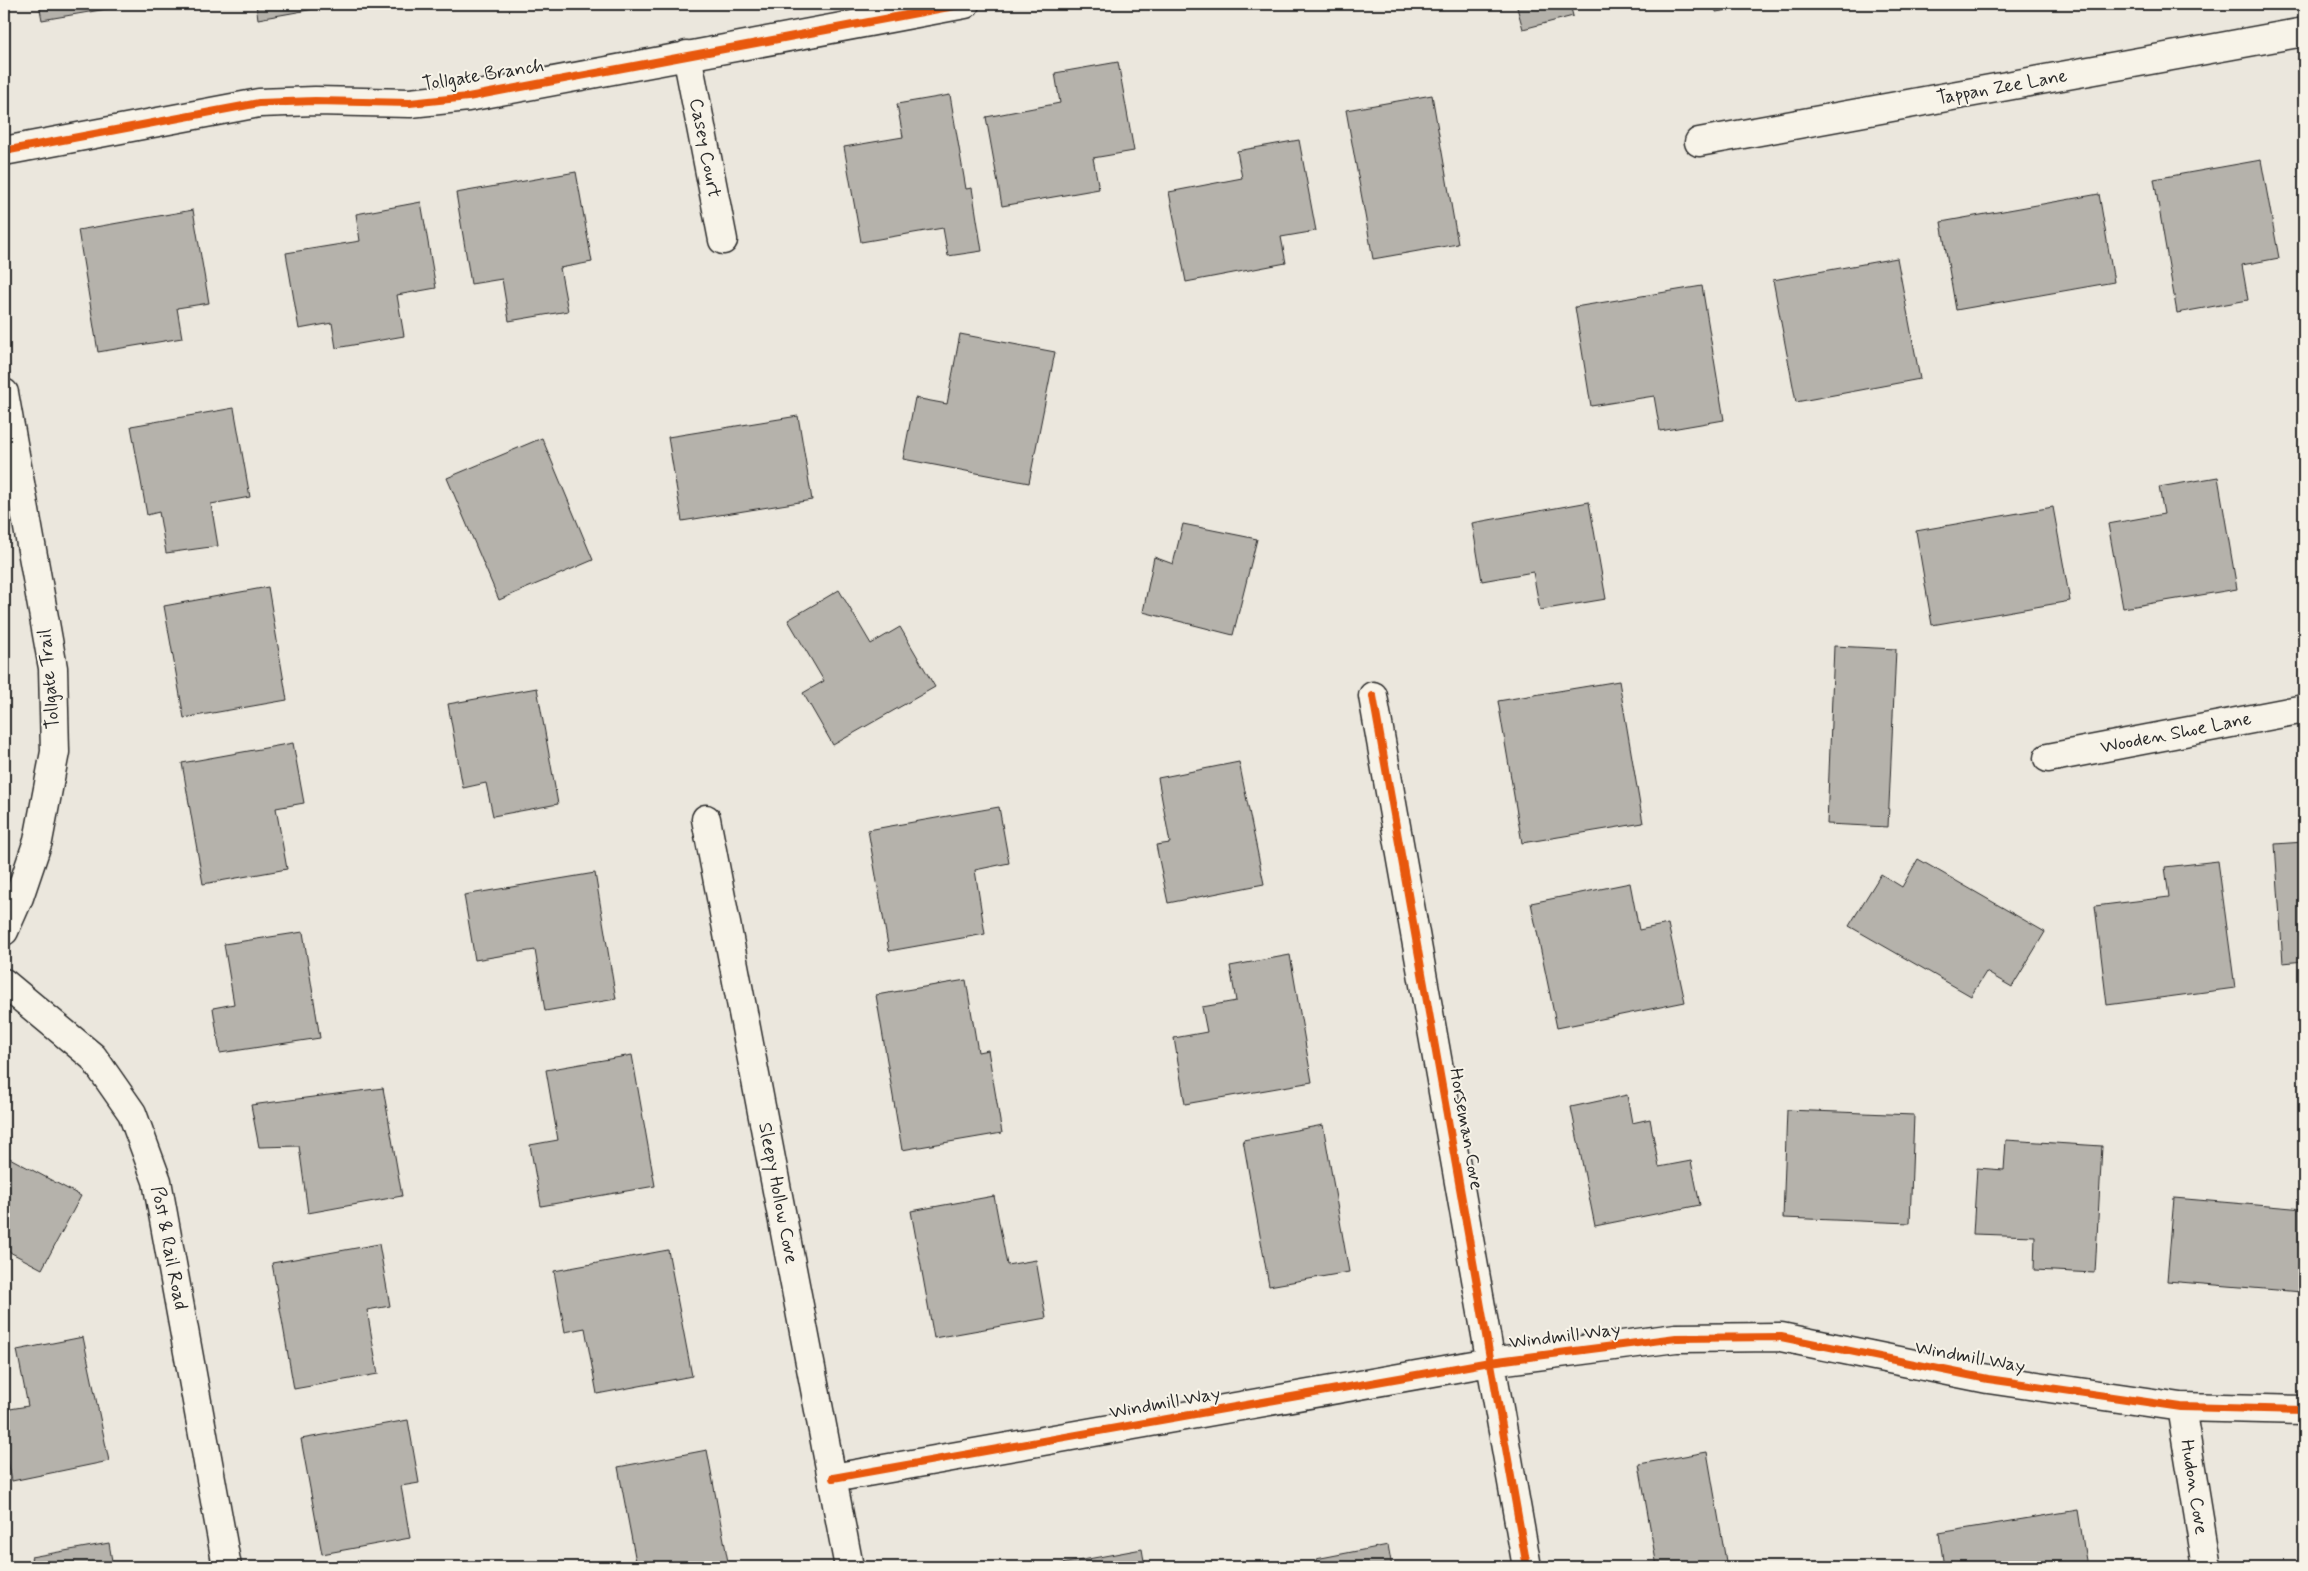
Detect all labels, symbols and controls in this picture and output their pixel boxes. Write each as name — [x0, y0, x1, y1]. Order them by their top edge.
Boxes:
street label: Tollgate Branch — [420, 53, 546, 98]
street label: Tappan Zee Lane — [1935, 63, 2069, 111]
street label: Casey Court — [683, 96, 727, 200]
street label: Tollgate Trail — [32, 628, 67, 730]
street label: Wooden Shoe Lane — [2098, 706, 2254, 760]
street label: Horseman Cove — [1443, 1066, 1489, 1192]
street label: Sleepy Hollow Cove — [751, 1120, 804, 1266]
street label: Post & Rail Road — [145, 1184, 193, 1312]
street label: Windmill Way — [1508, 1317, 1622, 1355]
street label: Windmill Way — [1913, 1335, 2027, 1379]
street label: Windmill Way — [1108, 1381, 1222, 1425]
street label: Hudon Cove — [2174, 1438, 2214, 1536]

